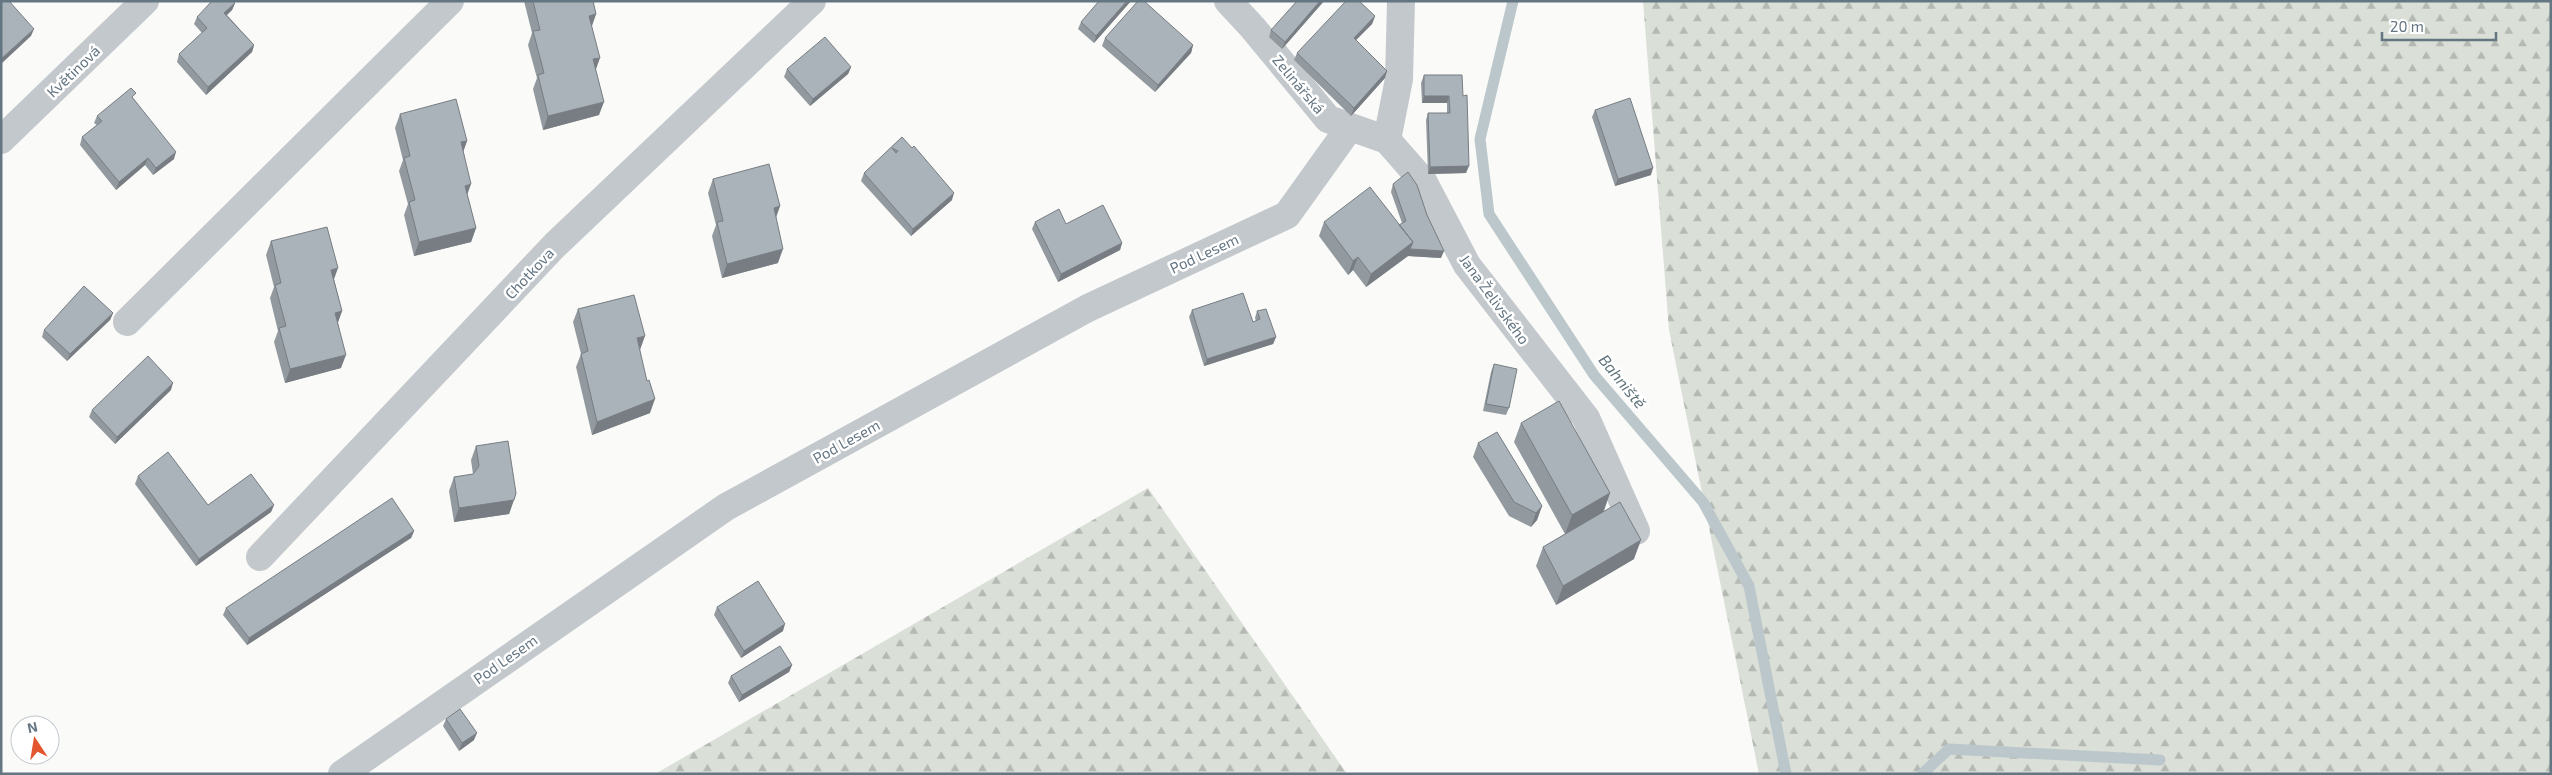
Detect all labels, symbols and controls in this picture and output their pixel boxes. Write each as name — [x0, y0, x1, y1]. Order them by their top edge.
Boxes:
scale bar — [2382, 10, 2496, 42]
text: 20 m — [2390, 17, 2424, 35]
street label: Květinová — [43, 41, 103, 101]
street label: Zelinářská — [1269, 51, 1329, 117]
street label: Pod Lesem — [1167, 229, 1241, 277]
street label: Chotkova — [501, 244, 557, 302]
street label: Jana Želivského — [1456, 251, 1534, 347]
water label: Bahniště — [1595, 350, 1651, 412]
street label: Pod Lesem — [809, 415, 883, 467]
street label: Pod Lesem — [470, 630, 540, 688]
north arrow — [10, 715, 60, 765]
text: N — [25, 717, 39, 736]

